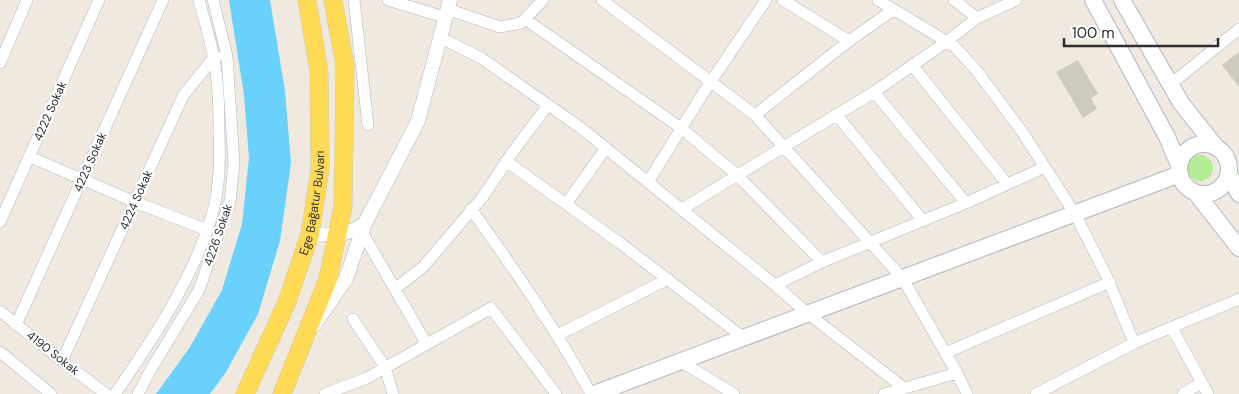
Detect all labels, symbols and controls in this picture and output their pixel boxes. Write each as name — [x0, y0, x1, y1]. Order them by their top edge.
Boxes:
scale bar — [1064, 15, 1218, 47]
text: 100 m — [1072, 23, 1115, 43]
street label: 4222 Sokak — [30, 79, 70, 143]
street label: 4223 Sokak — [70, 129, 110, 195]
street label: Ege Bağatur Bulvarı — [295, 151, 328, 257]
street label: 4224 Sokak — [116, 167, 156, 233]
street label: 4226 Sokak — [200, 202, 236, 268]
street label: 4190 Sokak — [23, 327, 83, 379]

